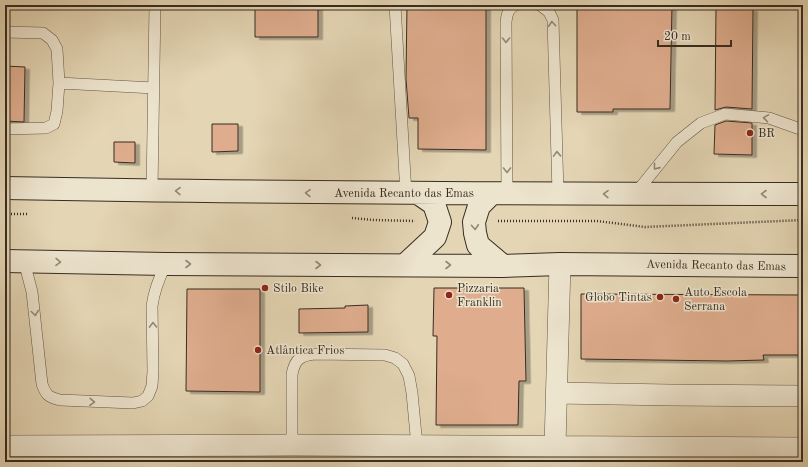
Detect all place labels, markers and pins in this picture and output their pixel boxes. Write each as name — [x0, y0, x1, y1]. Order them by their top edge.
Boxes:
marker: BR — [745, 128, 755, 138]
place label: BR — [758, 128, 775, 140]
marker: Stilo Bike — [260, 283, 270, 293]
place label: Stilo Bike — [273, 283, 324, 295]
place label: Pizzaria Franklin — [457, 283, 502, 309]
place label: Auto Escola Serrana — [684, 287, 747, 313]
marker: Pizzaria Franklin — [444, 290, 454, 300]
place label: Globo Tintas — [585, 292, 652, 304]
marker: Globo Tintas — [655, 292, 665, 302]
marker: Auto Escola Serrana — [671, 294, 681, 304]
marker: Atlântica Frios — [253, 345, 263, 355]
place label: Atlântica Frios — [266, 345, 344, 357]

